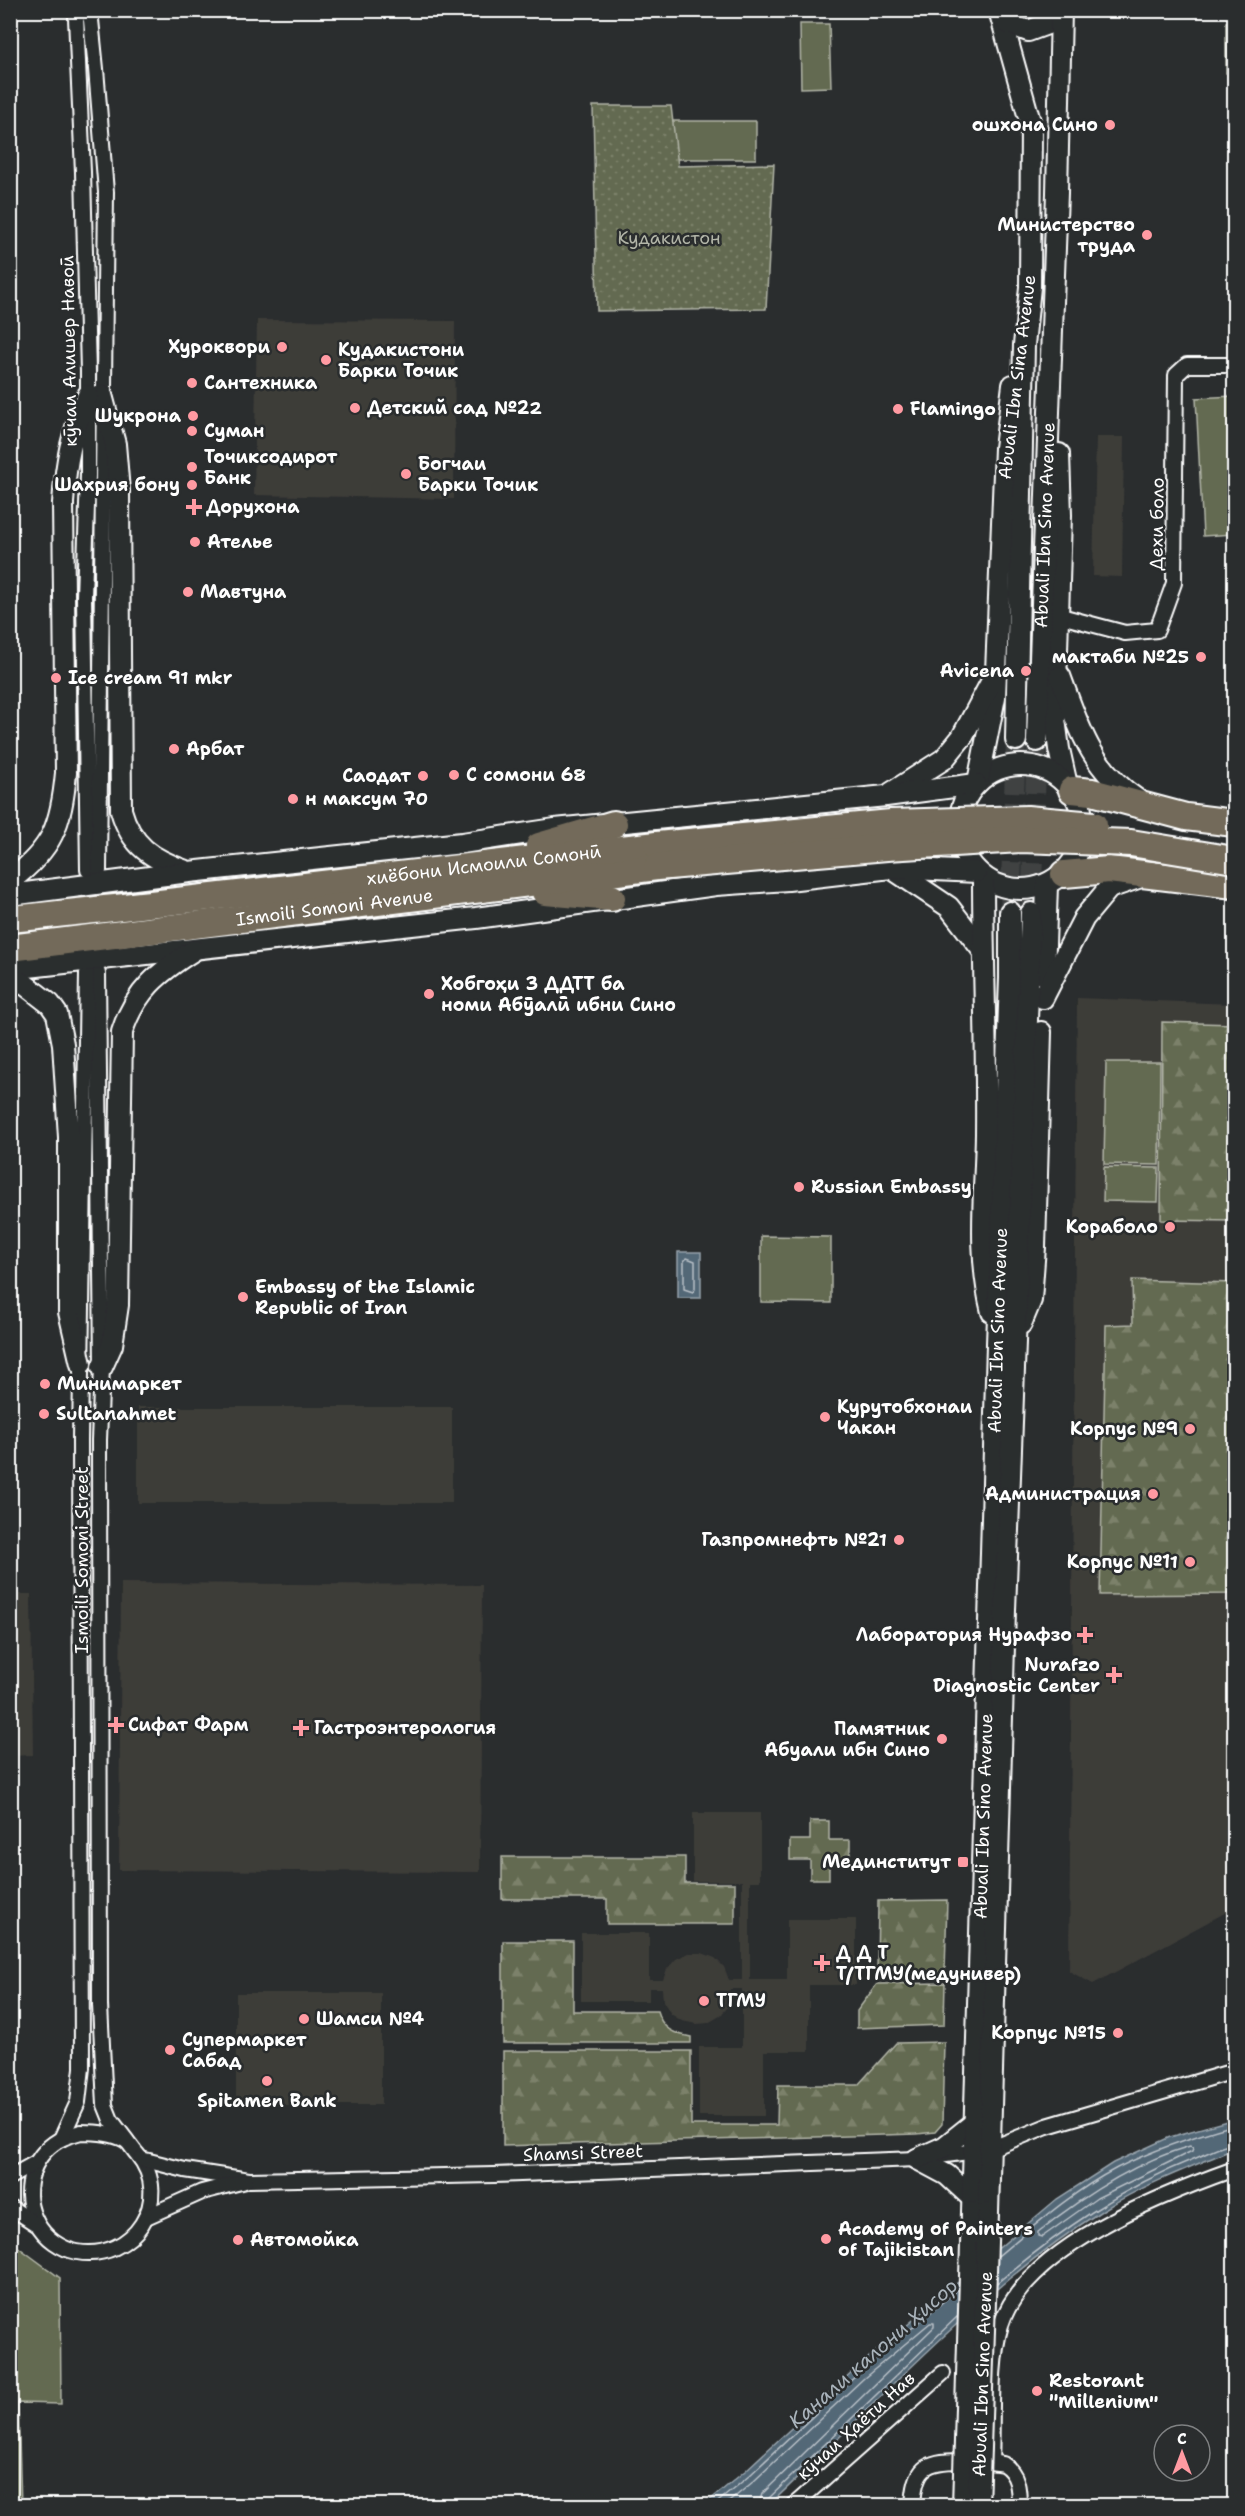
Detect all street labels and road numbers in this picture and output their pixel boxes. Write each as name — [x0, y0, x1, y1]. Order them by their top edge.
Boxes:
street label: кӯчаи Алишер Навоӣ — [55, 255, 83, 447]
street label: Abuali Ibn Sina Avenue — [993, 273, 1041, 481]
street label: Abuali Ibn Sino Avenue — [1029, 422, 1061, 628]
street label: Дехи боло — [1144, 477, 1170, 571]
street label: хиёбони Исмоили Сомонӣ — [366, 839, 603, 891]
street label: Ismoili Somoni Avenue — [235, 883, 434, 932]
street label: Abuali Ibn Sino Avenue — [982, 1227, 1013, 1434]
street label: Ismoili Somoni Street — [70, 1466, 94, 1654]
street label: Abuali Ibn Sino Avenue — [968, 1713, 998, 1919]
street label: Shamsi Street — [523, 2139, 644, 2167]
street label: Abuali Ibn Sino Avenue — [967, 2271, 998, 2477]
street label: кӯчаи Ҳаёти Нав — [792, 2366, 920, 2486]

